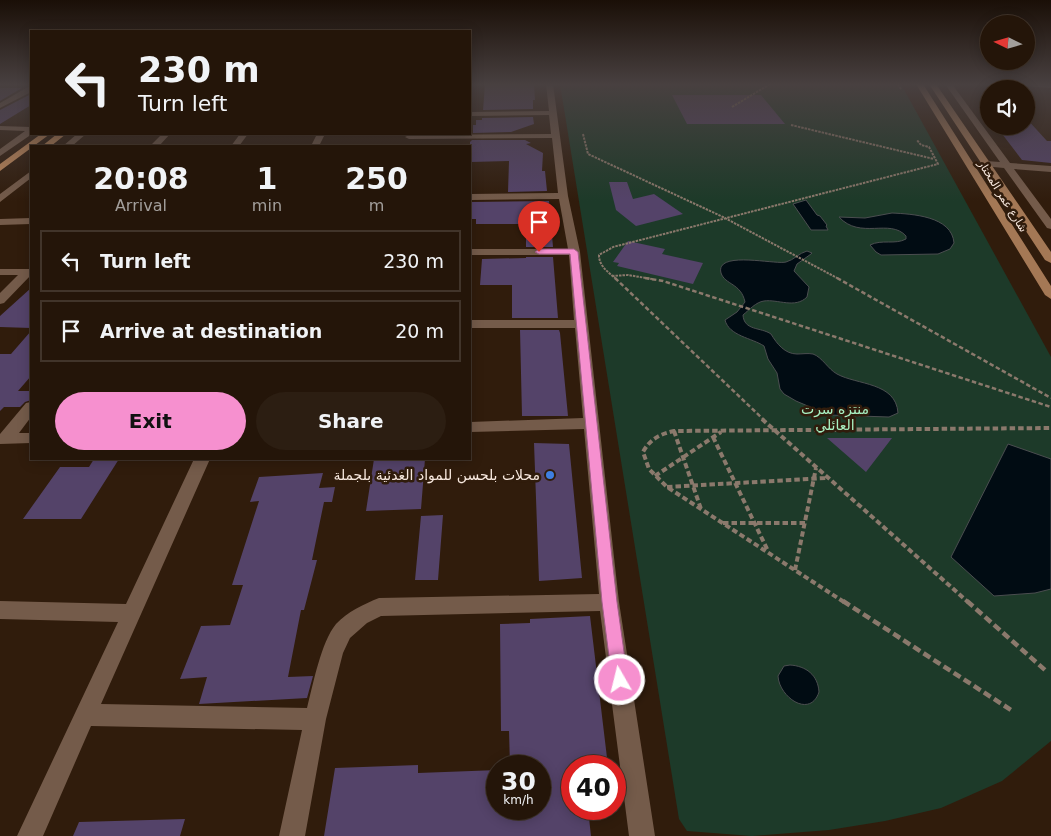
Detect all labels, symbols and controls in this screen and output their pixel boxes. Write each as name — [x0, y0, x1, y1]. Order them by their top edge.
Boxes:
north arrow — [980, 15, 1035, 70]
map controls — [980, 15, 1035, 135]
icon: left — [55, 50, 120, 115]
text: 230 m — [138, 50, 260, 90]
button: sound — [980, 80, 1035, 135]
text: Turn left — [138, 91, 227, 116]
street label: شارع عمر المختار — [975, 157, 1030, 235]
text: 20:08 — [93, 161, 189, 196]
text: 1 — [256, 161, 277, 196]
text: 250 — [345, 161, 408, 196]
text: Arrival — [115, 196, 167, 215]
text: min — [252, 196, 282, 215]
text: m — [369, 196, 384, 215]
pin — [518, 201, 560, 252]
icon: arrive — [525, 208, 553, 236]
icon: left — [57, 247, 85, 275]
text: Turn left — [100, 250, 191, 272]
text: 230 m — [383, 250, 444, 272]
icon: arrive — [57, 317, 85, 345]
text: Arrive at destination — [100, 320, 322, 342]
text: 20 m — [395, 320, 444, 342]
button: Exit — [55, 392, 246, 450]
button: Share — [256, 392, 446, 450]
park label: منتزه سرت العائلي — [801, 401, 869, 434]
place label: محلات بلحسن للمواد الغدئية بلجملة — [333, 467, 540, 484]
marker: محلات بلحسن للمواد الغدئية بلجملة — [544, 469, 556, 481]
position arrow — [593, 653, 645, 705]
speed limit sign: 40 — [561, 755, 626, 820]
text: 30 — [501, 767, 536, 796]
text: km/h — [503, 793, 534, 807]

